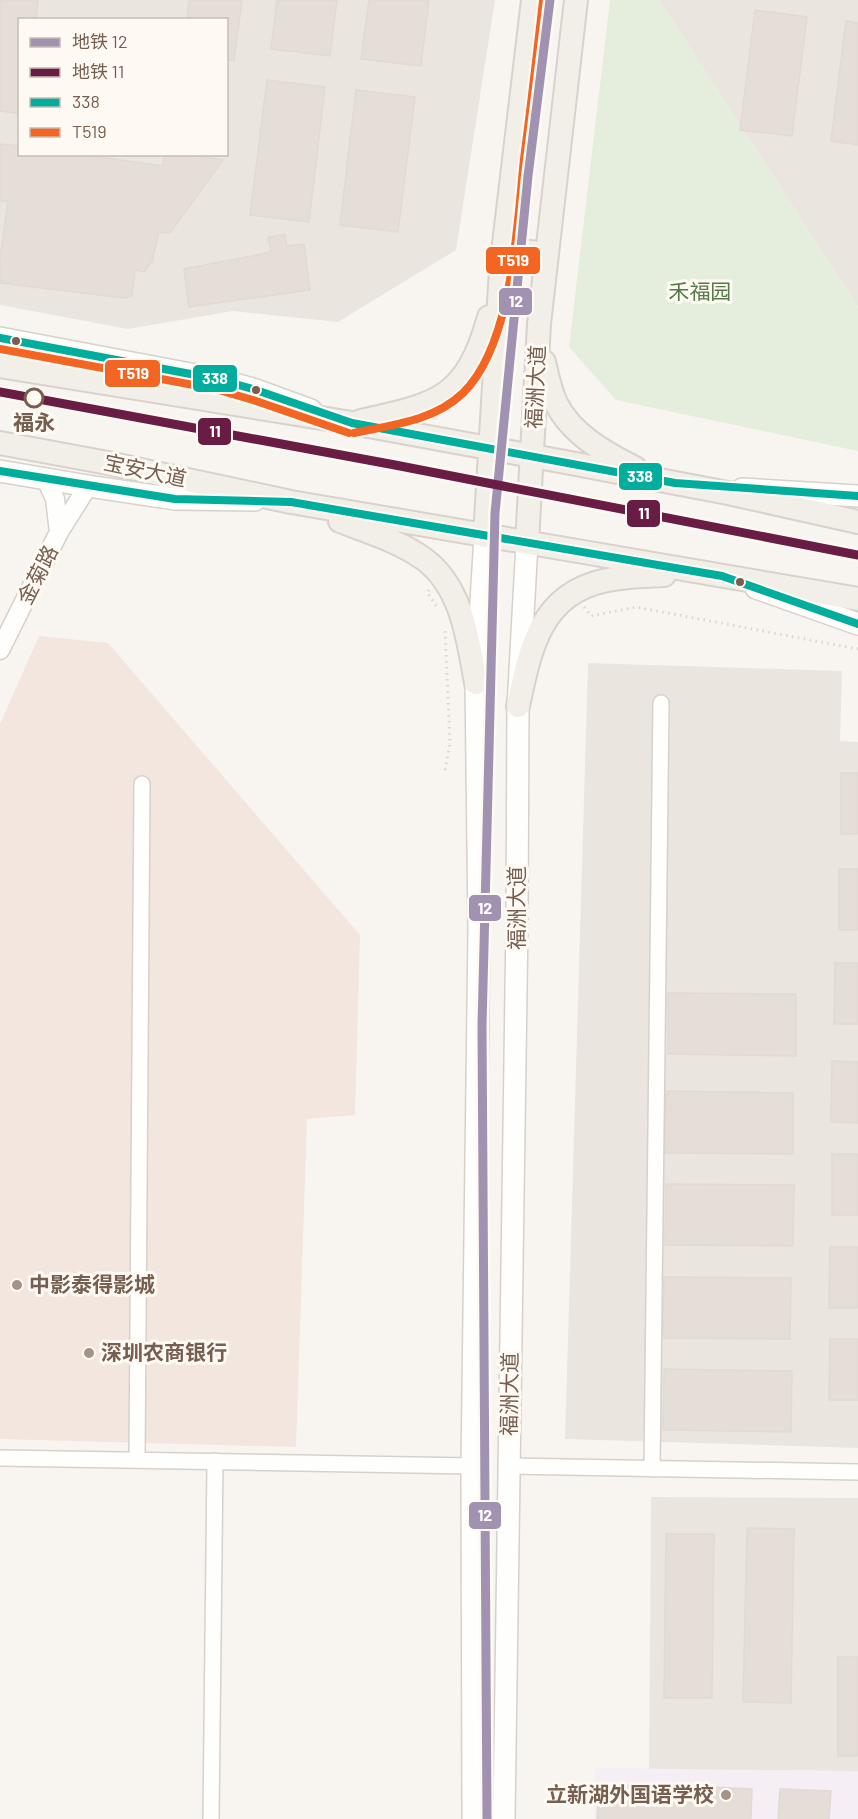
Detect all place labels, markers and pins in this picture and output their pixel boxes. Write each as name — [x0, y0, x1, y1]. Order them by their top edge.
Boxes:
unlabelled marker — [10, 335, 22, 347]
unlabelled marker — [250, 384, 262, 396]
marker: 福永 — [24, 388, 44, 408]
place label: 福永 — [13, 409, 55, 434]
unlabelled marker — [734, 576, 746, 588]
place label: 中影泰得影城 — [29, 1271, 155, 1296]
marker: 中影泰得影城 — [10, 1278, 24, 1292]
place label: 深圳农商银行 — [101, 1339, 227, 1364]
marker: 深圳农商银行 — [82, 1346, 96, 1360]
place label: 立新湖外国语学校 — [546, 1781, 714, 1806]
marker: 立新湖外国语学校 — [719, 1788, 733, 1802]

